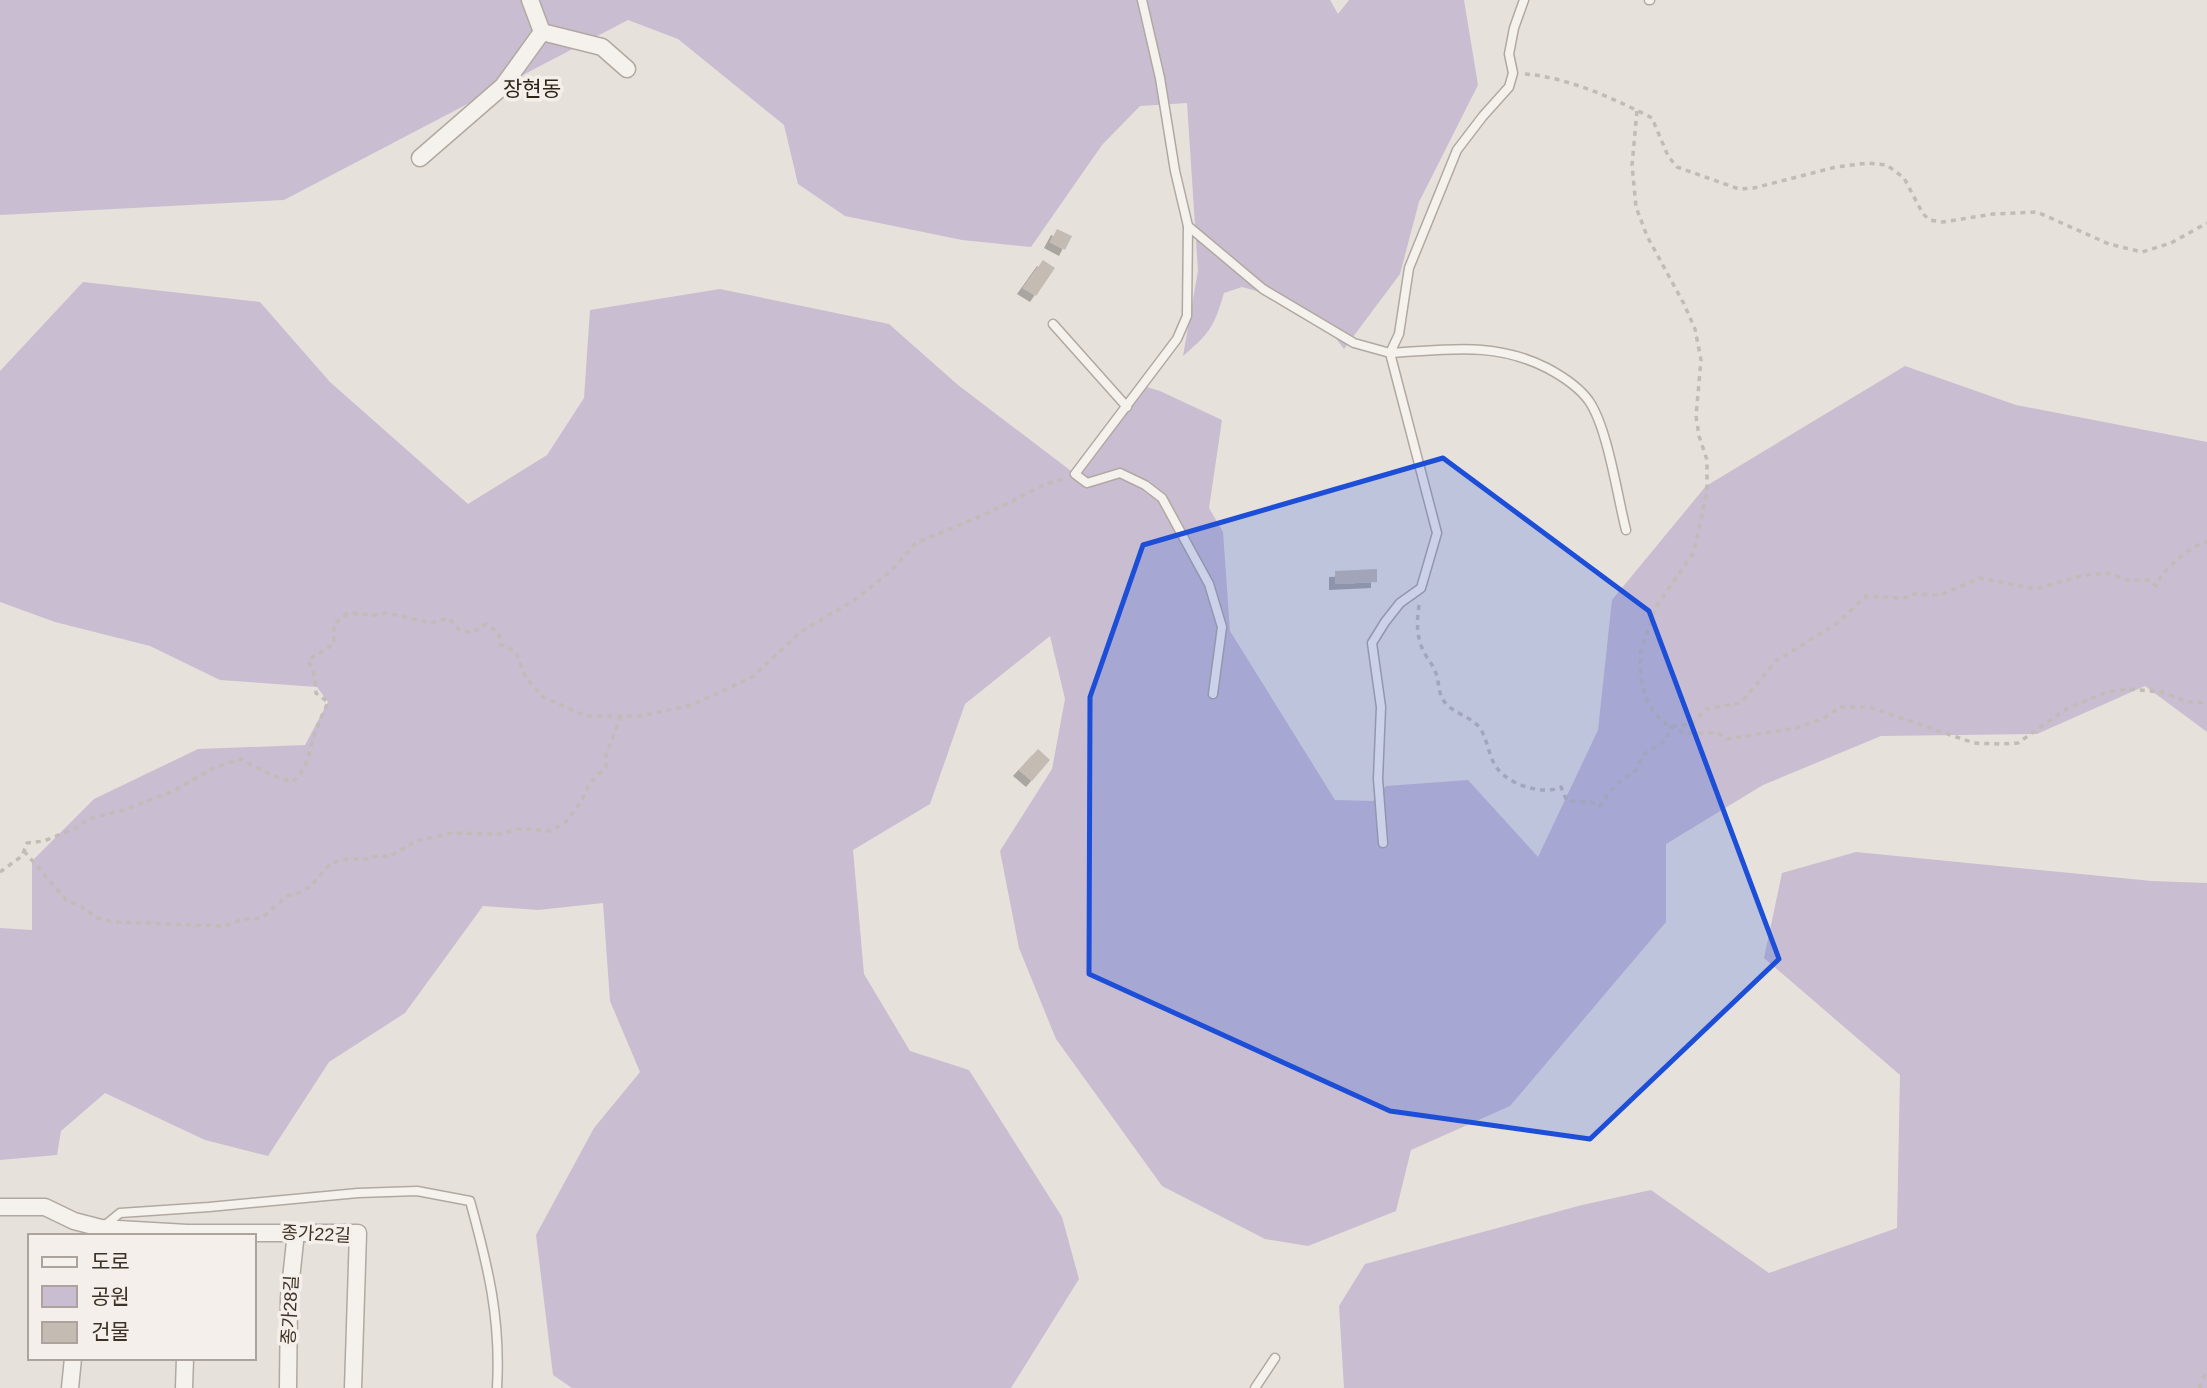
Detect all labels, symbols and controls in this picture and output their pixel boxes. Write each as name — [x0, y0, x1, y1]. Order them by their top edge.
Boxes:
district label: 장현동 — [503, 77, 561, 100]
street label: 종가22길 — [281, 1222, 351, 1246]
legend — [28, 1234, 256, 1360]
text: 도로 — [91, 1250, 130, 1273]
street label: 종가28길 — [278, 1275, 302, 1345]
text: 공원 — [91, 1285, 130, 1308]
text: 건물 — [91, 1320, 130, 1343]

